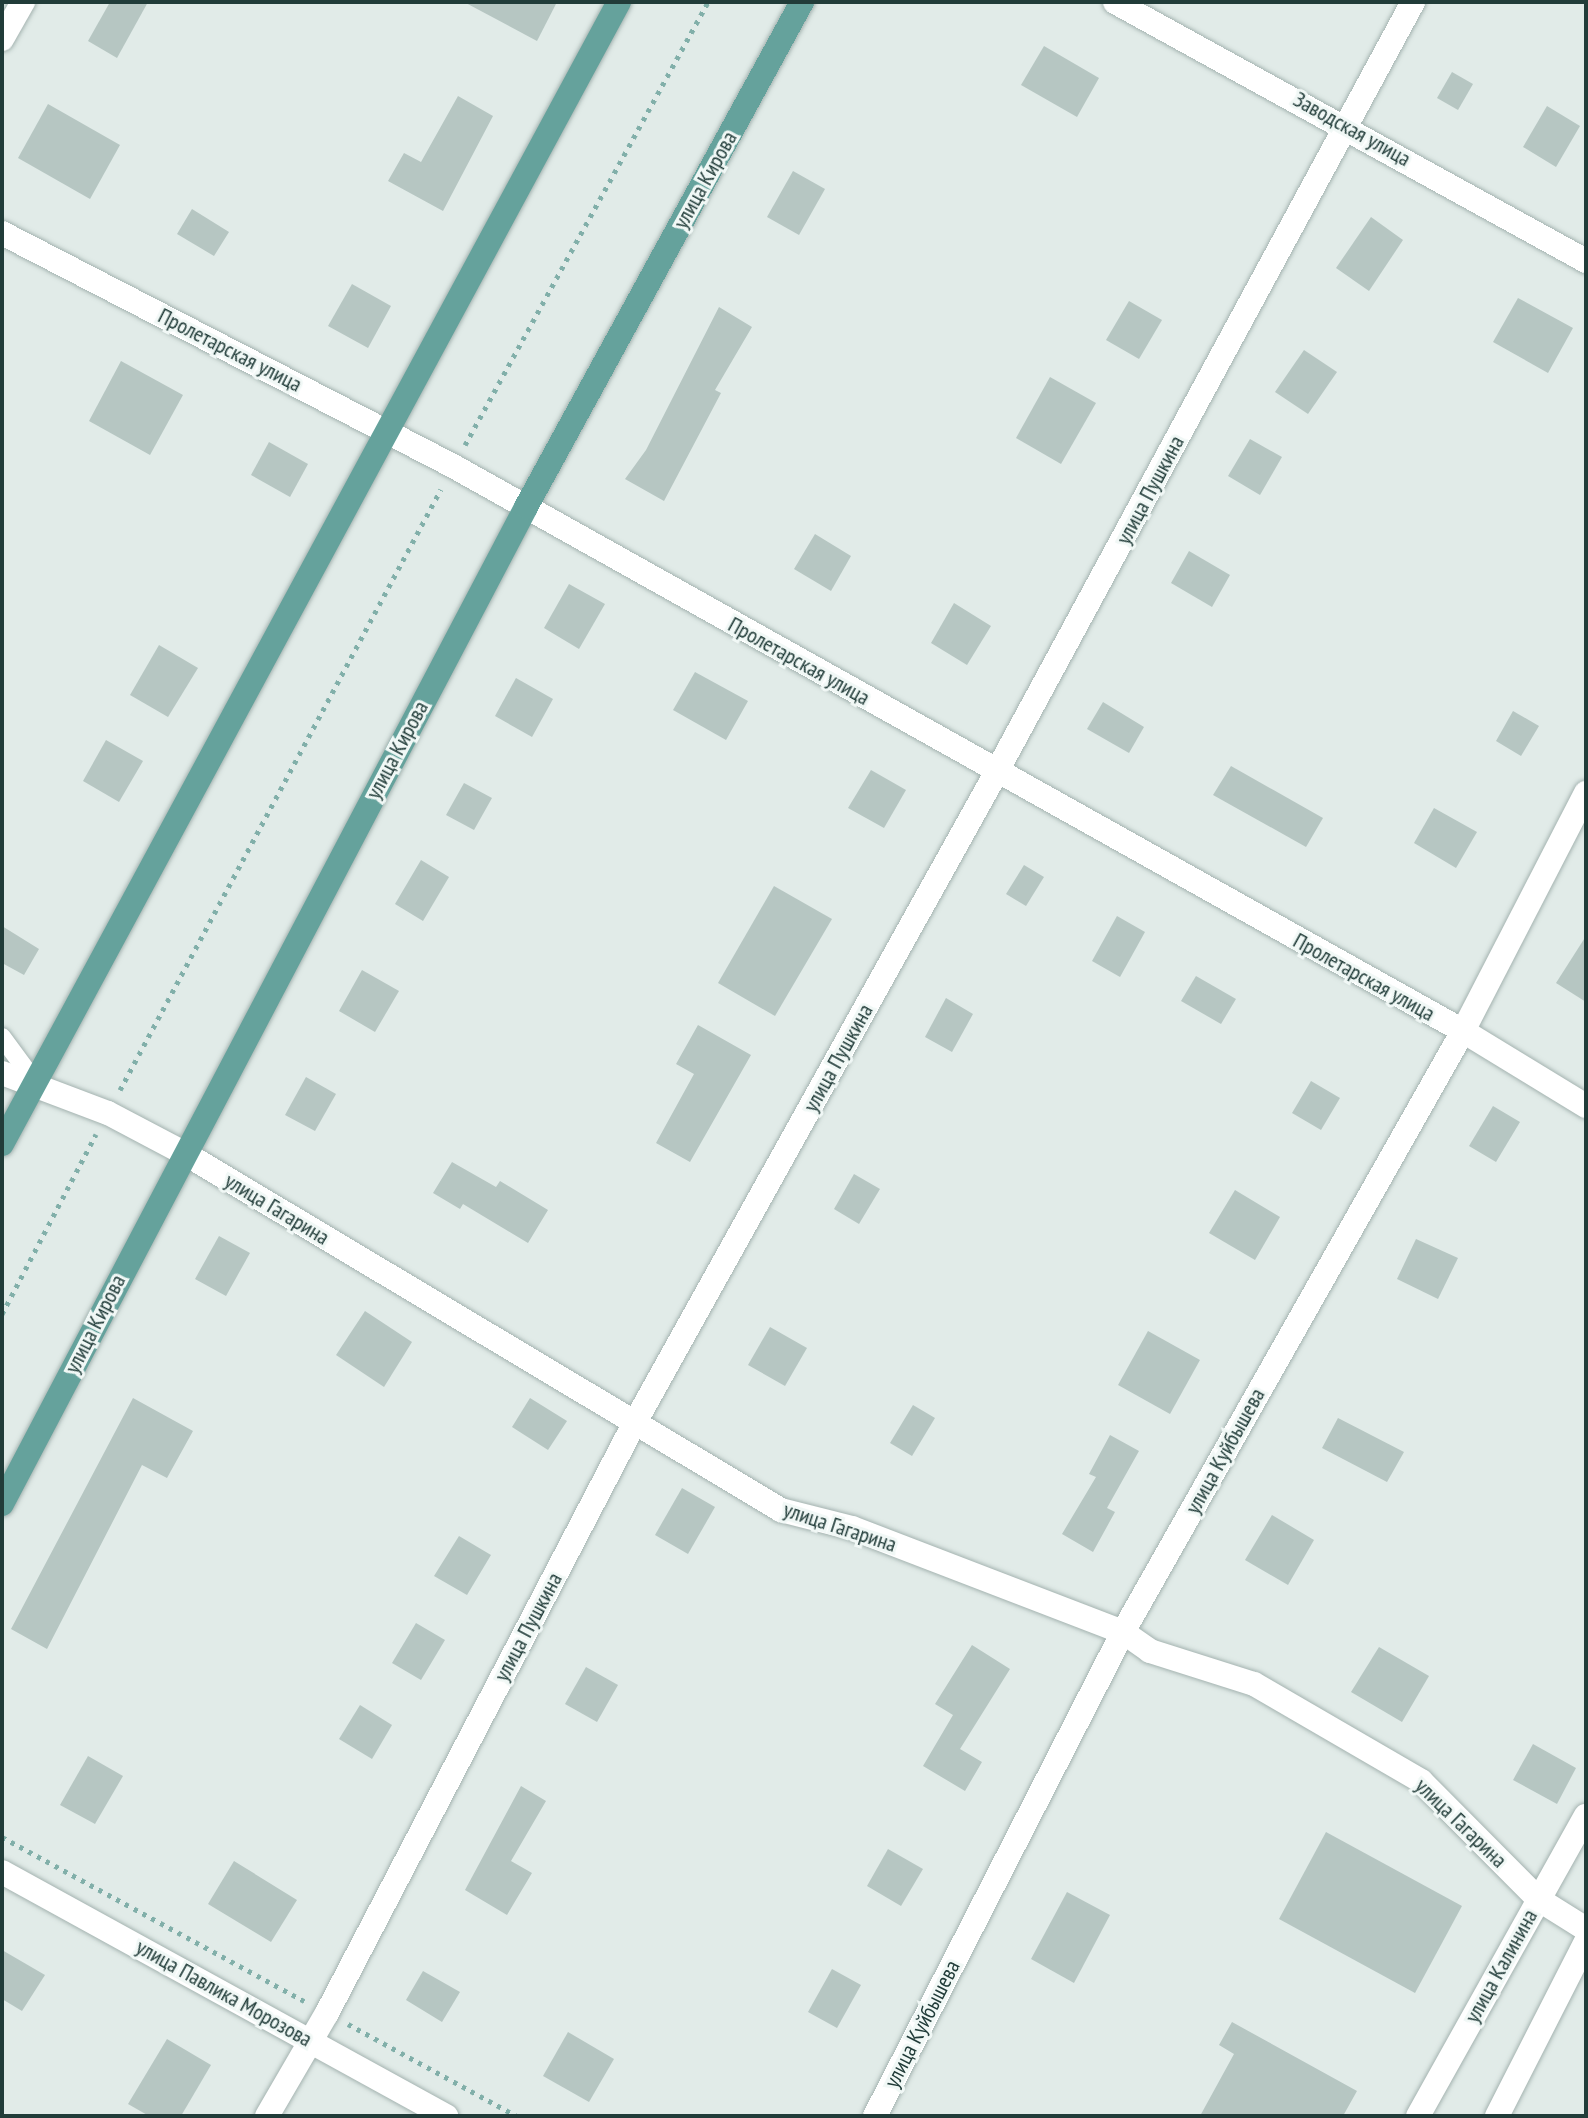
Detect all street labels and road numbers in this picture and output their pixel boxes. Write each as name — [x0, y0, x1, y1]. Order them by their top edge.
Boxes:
street label: Заводская улица — [1289, 86, 1415, 172]
street label: улица Кирова — [668, 127, 742, 233]
street label: Пролетарская улица — [154, 302, 306, 398]
street label: улица Пушкина — [1110, 431, 1190, 549]
street label: Пролетарская улица — [724, 611, 874, 711]
street label: улица Кирова — [360, 697, 434, 803]
street label: Пролетарская улица — [1289, 927, 1439, 1027]
street label: улица Пушкина — [798, 999, 878, 1117]
street label: улица Гагарина — [220, 1167, 334, 1251]
street label: улица Кирова — [59, 1270, 131, 1378]
street label: улица Куйбышева — [1180, 1384, 1270, 1518]
street label: улица Гагарина — [780, 1496, 900, 1558]
street label: улица Пушкина — [488, 1568, 568, 1686]
street label: улица Гагарина — [1410, 1773, 1512, 1873]
street label: улица Калинина — [1459, 1905, 1543, 2027]
street label: улица Павлика Морозова — [131, 1934, 317, 2052]
street label: улица Куйбышева — [879, 1956, 965, 2092]

